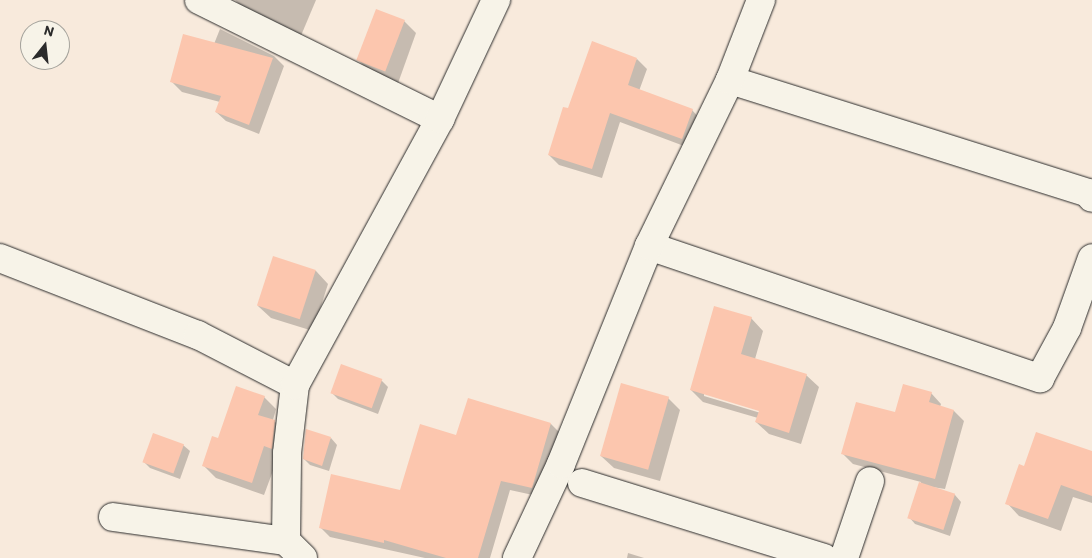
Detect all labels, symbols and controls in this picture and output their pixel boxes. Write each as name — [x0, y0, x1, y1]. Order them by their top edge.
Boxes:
north arrow — [20, 20, 70, 70]
text: N — [42, 22, 56, 41]

